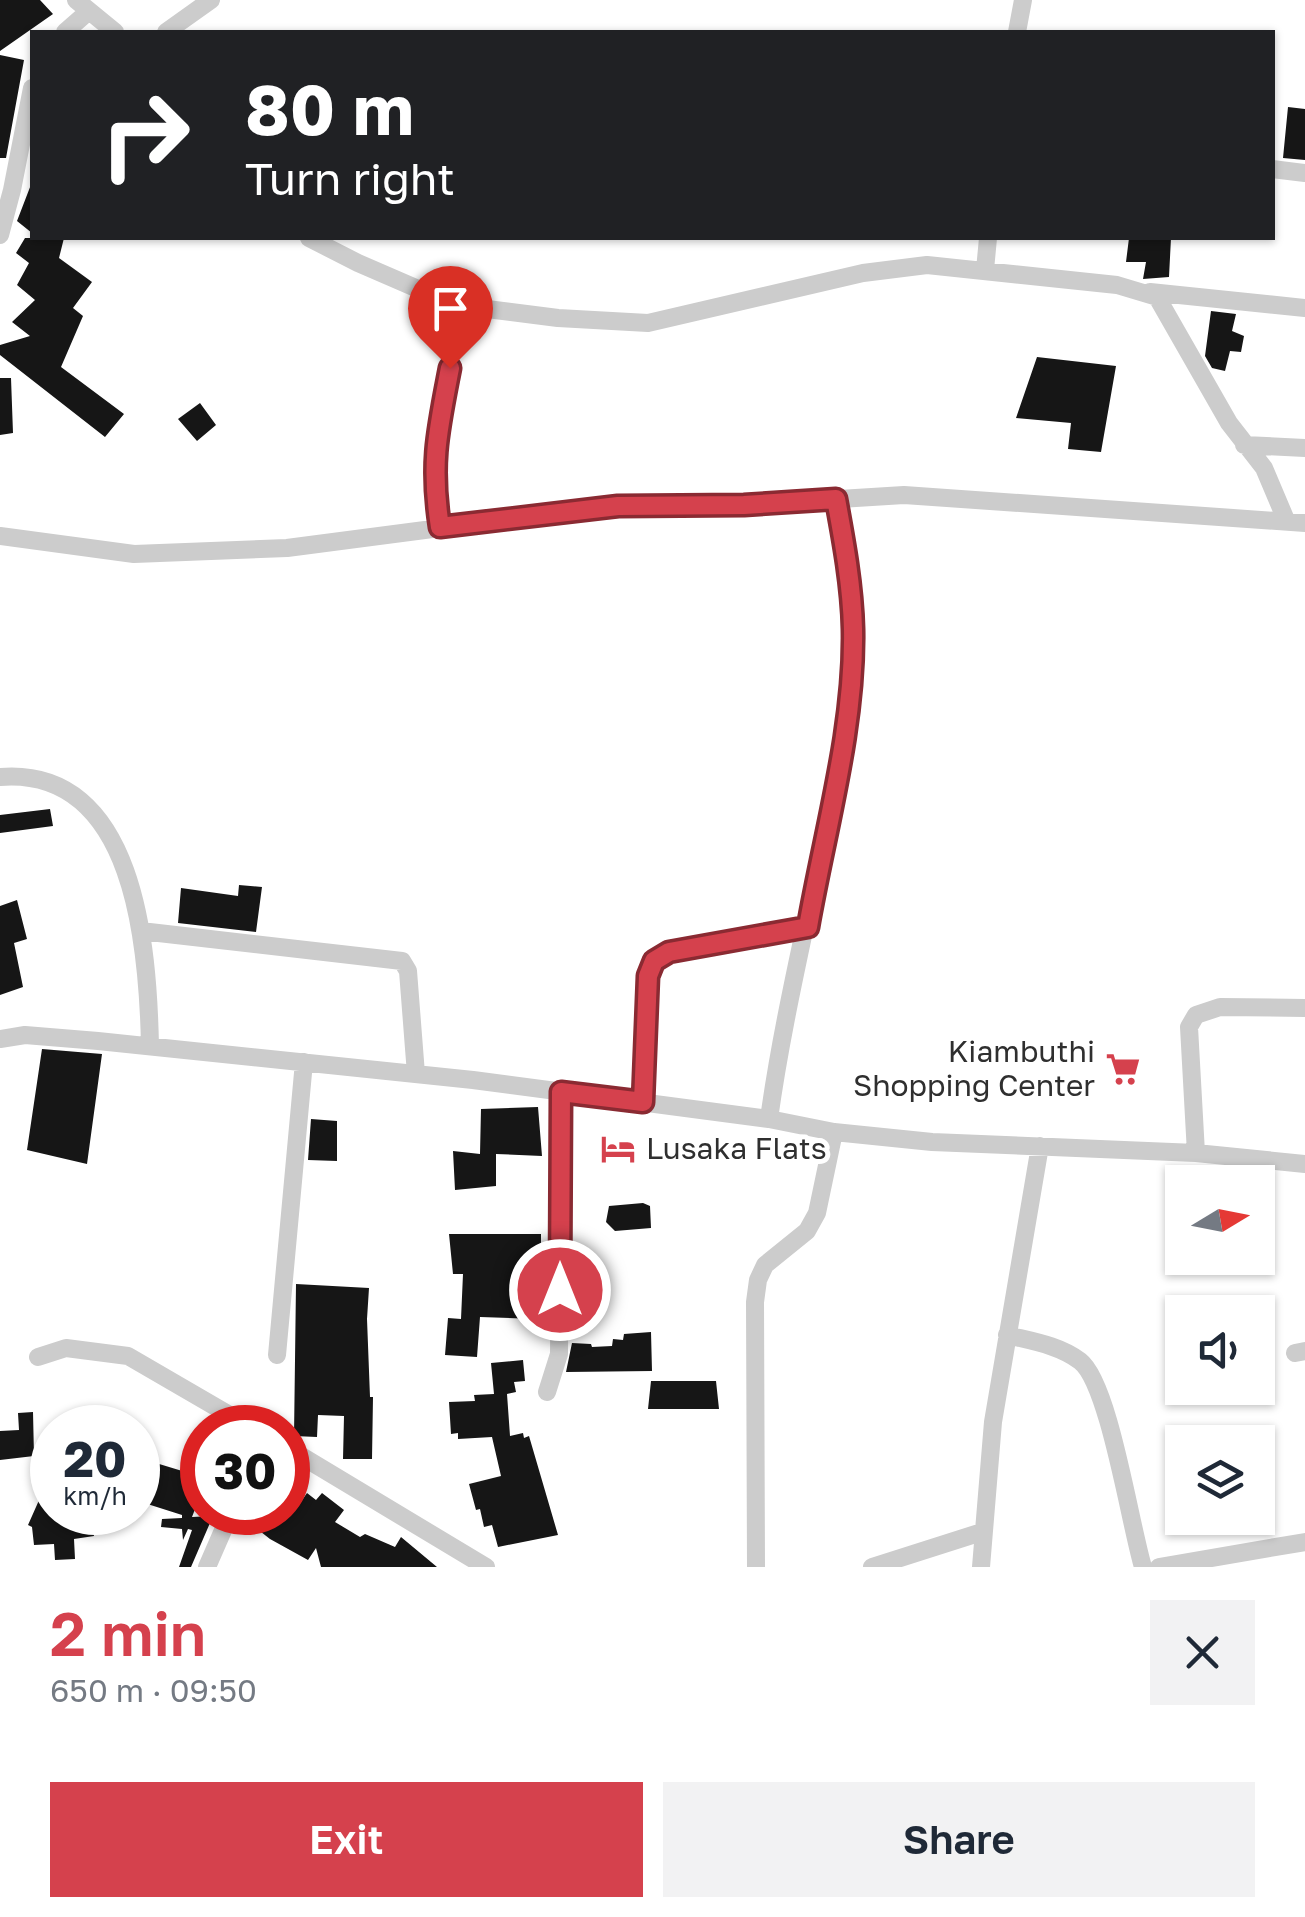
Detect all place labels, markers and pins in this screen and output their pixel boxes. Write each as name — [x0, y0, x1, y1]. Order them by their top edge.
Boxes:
pin — [408, 266, 493, 369]
place label: Kiambuthi Shopping Center — [853, 1033, 1095, 1103]
supermarket icon: Kiambuthi Shopping Center — [1104, 1050, 1142, 1088]
hotel icon: Lusaka Flats — [599, 1130, 637, 1168]
place label: Lusaka Flats — [646, 1130, 827, 1166]

